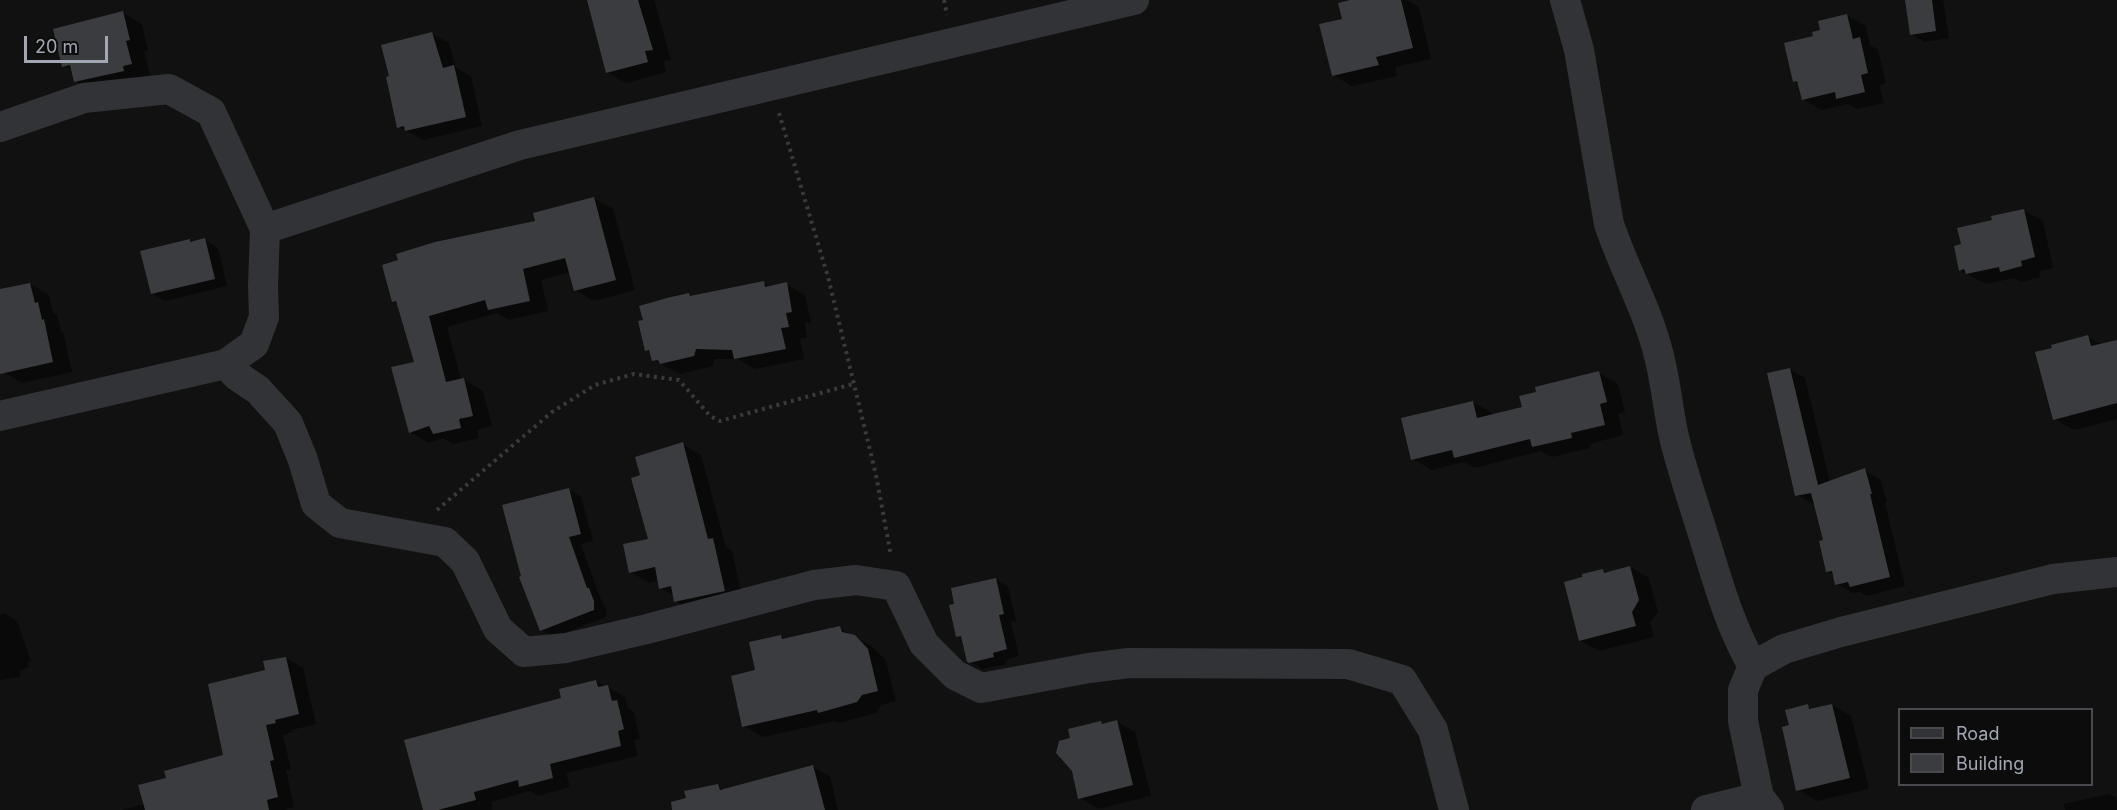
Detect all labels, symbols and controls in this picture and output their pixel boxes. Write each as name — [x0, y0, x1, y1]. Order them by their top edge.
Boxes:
scale bar — [27, 24, 111, 62]
text: 20 m — [35, 36, 78, 57]
legend — [1898, 708, 2093, 786]
text: Road — [1956, 723, 1999, 744]
text: Building — [1956, 753, 2024, 774]

